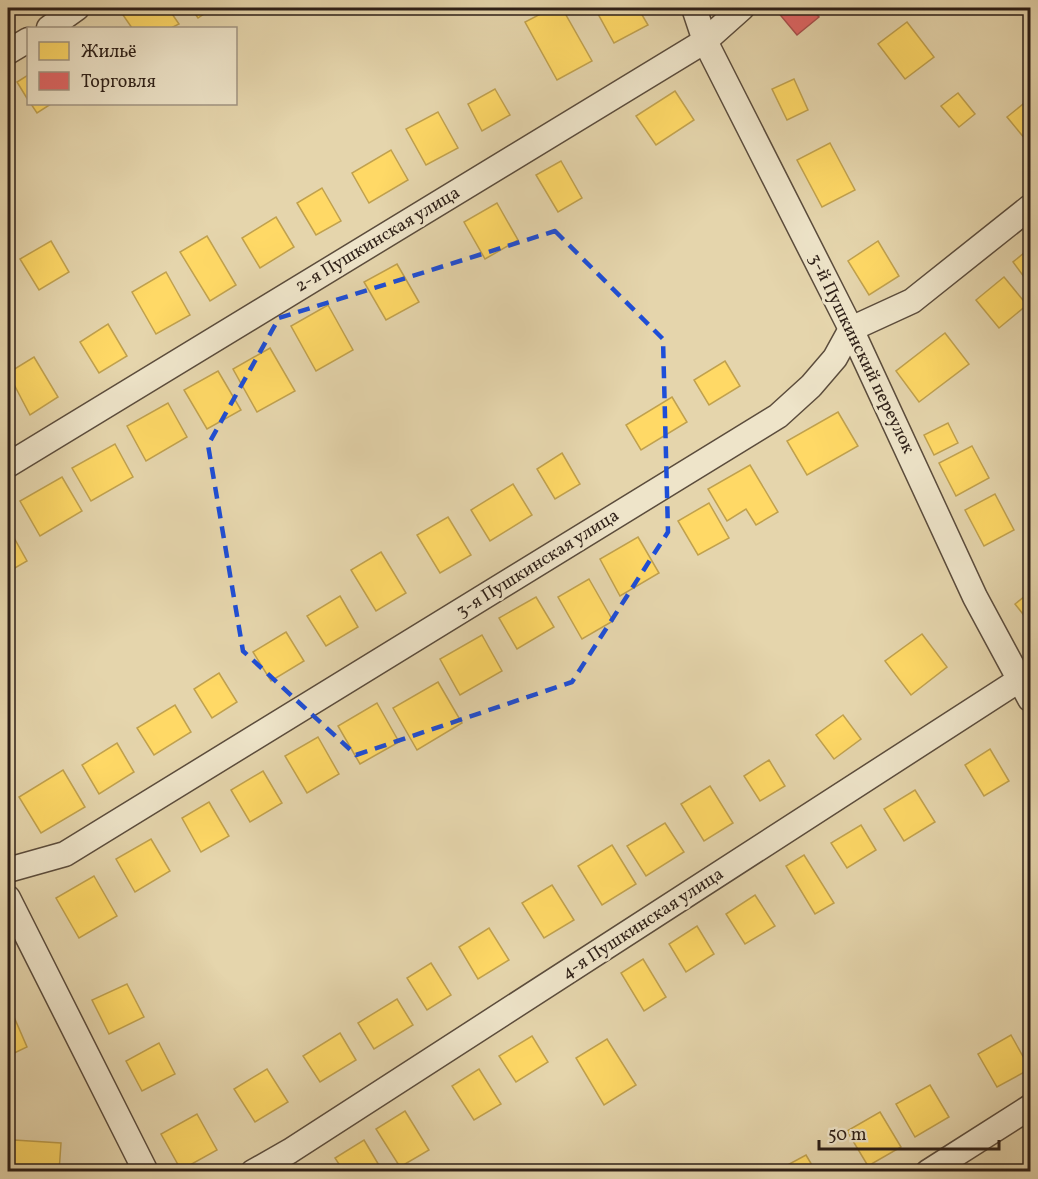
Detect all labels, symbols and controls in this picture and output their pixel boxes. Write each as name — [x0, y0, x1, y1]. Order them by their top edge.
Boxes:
legend — [27, 27, 237, 105]
text: Жильё — [81, 40, 137, 65]
text: Торговля — [81, 70, 156, 95]
street label: 2-я Пушкинская улица — [291, 181, 465, 299]
street label: 3-й Пушкинский переулок — [802, 250, 921, 458]
street label: 3-я Пушкинская улица — [452, 504, 624, 624]
street label: 4-я Пушкинская улица — [557, 862, 729, 986]
scale bar — [819, 1113, 999, 1151]
text: 50 m — [828, 1123, 867, 1148]

